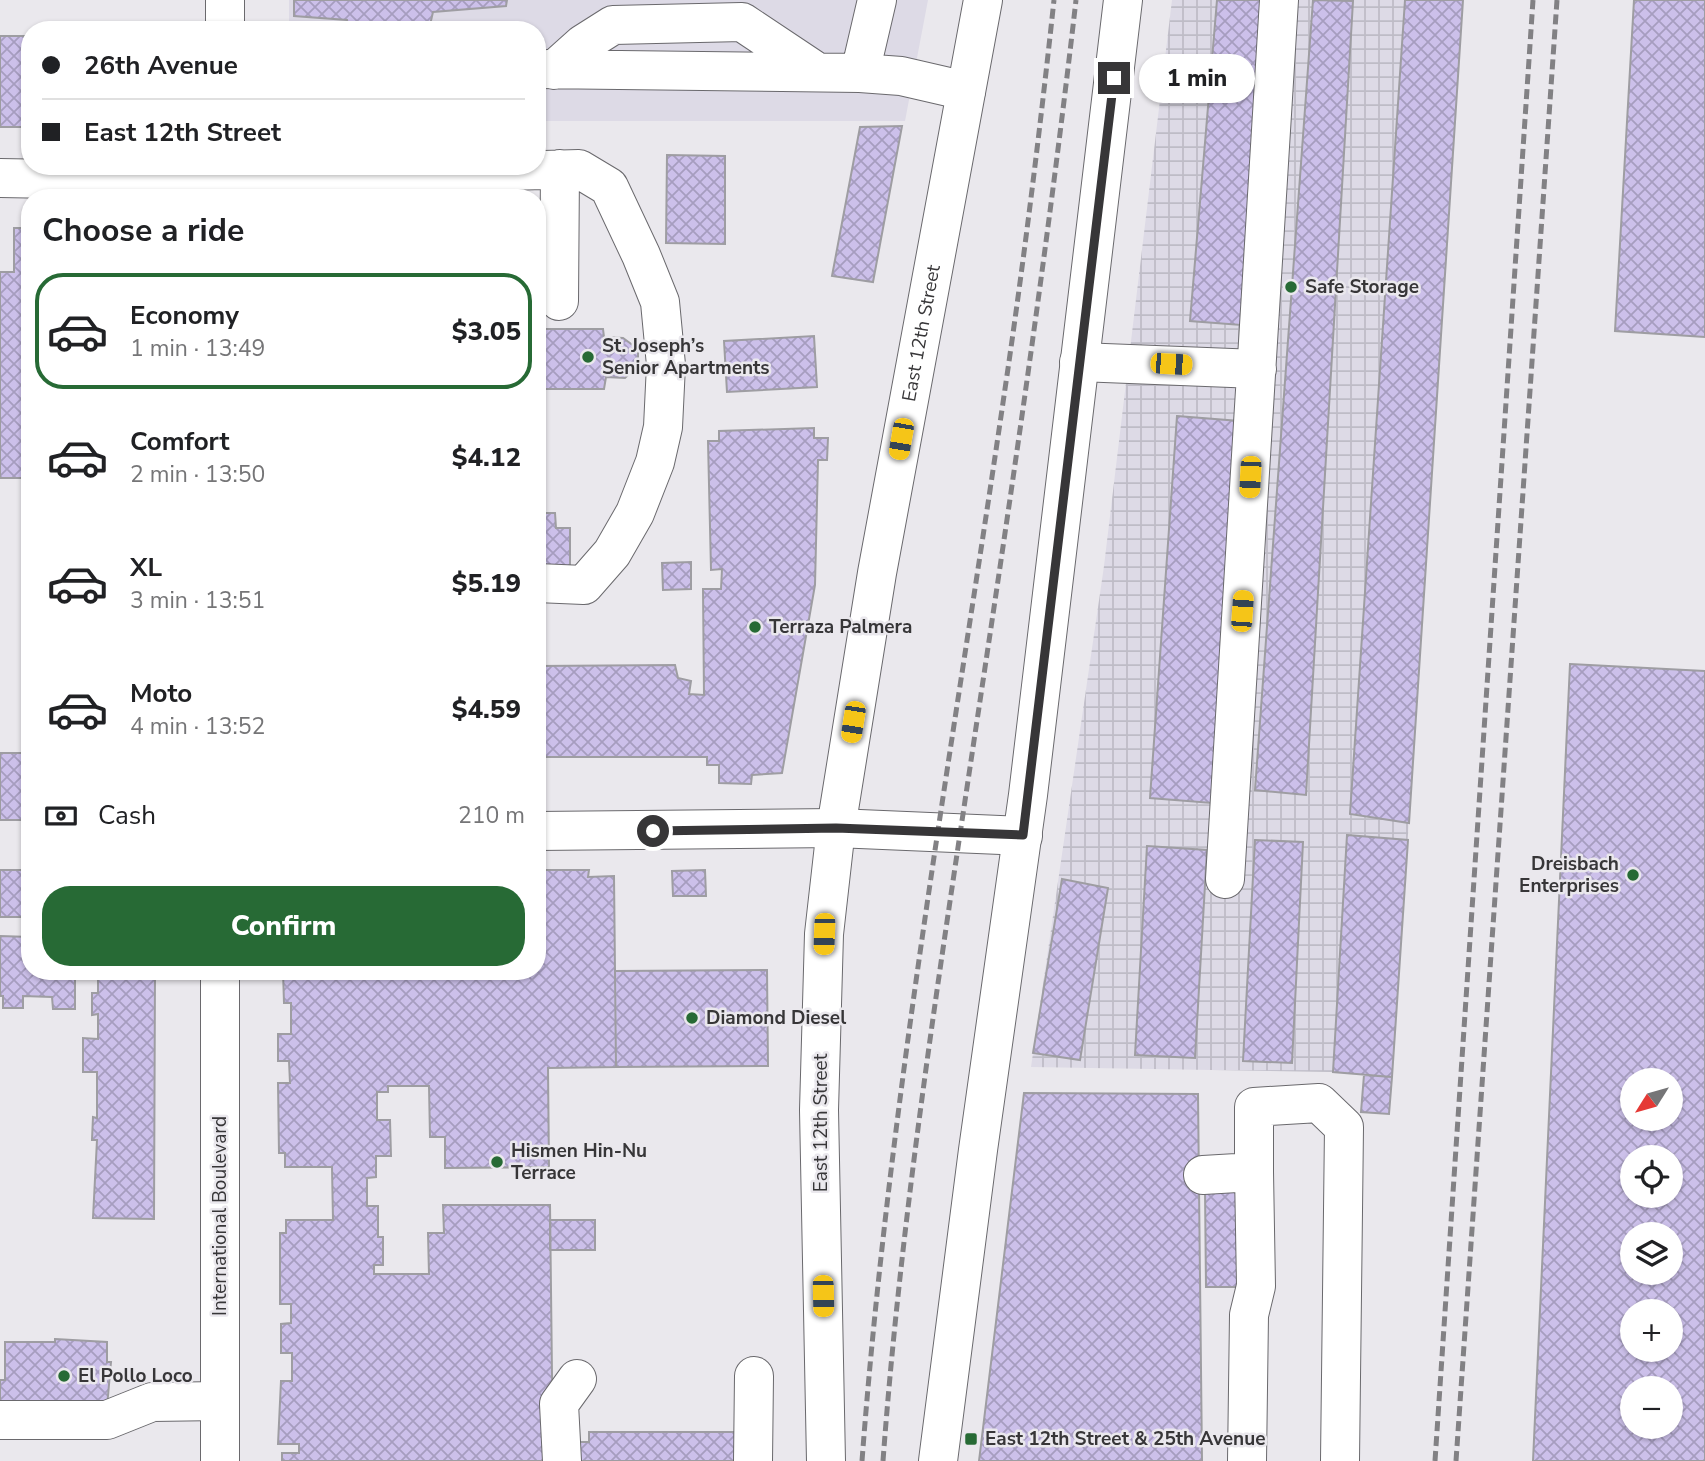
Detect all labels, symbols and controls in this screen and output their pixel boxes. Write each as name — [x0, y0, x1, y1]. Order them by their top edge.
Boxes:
text: 26th Avenue — [84, 48, 238, 83]
callout: 1 min — [1138, 54, 1254, 102]
route end — [1098, 62, 1130, 94]
text: 1 min — [1167, 63, 1227, 94]
text: East 12th Street — [84, 115, 281, 150]
text: Choose a ride — [42, 209, 244, 252]
street label: East 12th Street — [896, 262, 947, 404]
place label: Safe Storage — [1305, 274, 1419, 300]
marker: Safe Storage — [1283, 279, 1299, 295]
text: Economy — [130, 298, 239, 333]
icon: car — [46, 300, 109, 363]
text: $3.05 — [452, 314, 521, 349]
text: 1 min · 13:49 — [130, 333, 265, 364]
place label: St. Joseph’s Senior Apartments — [602, 333, 770, 381]
marker: St. Joseph’s Senior Apartments — [580, 349, 596, 365]
car — [1150, 352, 1193, 376]
car — [888, 416, 915, 462]
text: Comfort — [130, 424, 230, 459]
icon: car — [46, 426, 109, 489]
text: $4.12 — [452, 440, 521, 475]
car — [1239, 455, 1262, 499]
text: 2 min · 13:50 — [130, 459, 265, 490]
text: XL — [130, 550, 162, 585]
icon: car — [46, 552, 109, 615]
text: $5.19 — [452, 566, 521, 601]
text: 3 min · 13:51 — [130, 585, 265, 616]
car — [1231, 589, 1254, 633]
place label: Terraza Palmera — [769, 614, 912, 640]
marker: Terraza Palmera — [747, 619, 763, 635]
text: Moto — [130, 676, 192, 711]
icon: car — [46, 678, 109, 741]
text: $4.59 — [452, 692, 521, 727]
car — [840, 700, 867, 744]
text: 4 min · 13:52 — [130, 711, 265, 742]
icon: cash — [42, 797, 80, 835]
text: Cash — [98, 798, 156, 833]
text: 210 m — [458, 800, 525, 831]
route start — [637, 815, 669, 847]
place label: Dreisbach Enterprises — [1519, 851, 1619, 899]
marker: Dreisbach Enterprises — [1625, 867, 1641, 883]
button: Confirm — [42, 886, 525, 966]
car — [813, 913, 836, 955]
place label: Diamond Diesel — [706, 1005, 846, 1031]
marker: Diamond Diesel — [684, 1010, 700, 1026]
street label: East 12th Street — [808, 1053, 834, 1192]
north arrow — [1620, 1068, 1684, 1130]
map controls — [1620, 1068, 1683, 1439]
street label: International Boulevard — [207, 1116, 233, 1316]
place label: Hismen Hin-Nu Terrace — [511, 1138, 647, 1186]
button: locate — [1620, 1145, 1683, 1208]
marker: Hismen Hin-Nu Terrace — [489, 1154, 505, 1170]
button: layers — [1620, 1222, 1683, 1285]
car — [813, 1275, 834, 1317]
button: + — [1620, 1299, 1683, 1362]
place label: El Pollo Loco — [78, 1363, 193, 1389]
marker: El Pollo Loco — [56, 1368, 72, 1384]
button: − — [1620, 1376, 1683, 1439]
place label: East 12th Street & 25th Avenue — [985, 1426, 1265, 1452]
marker: East 12th Street & 25th Avenue — [963, 1431, 979, 1447]

